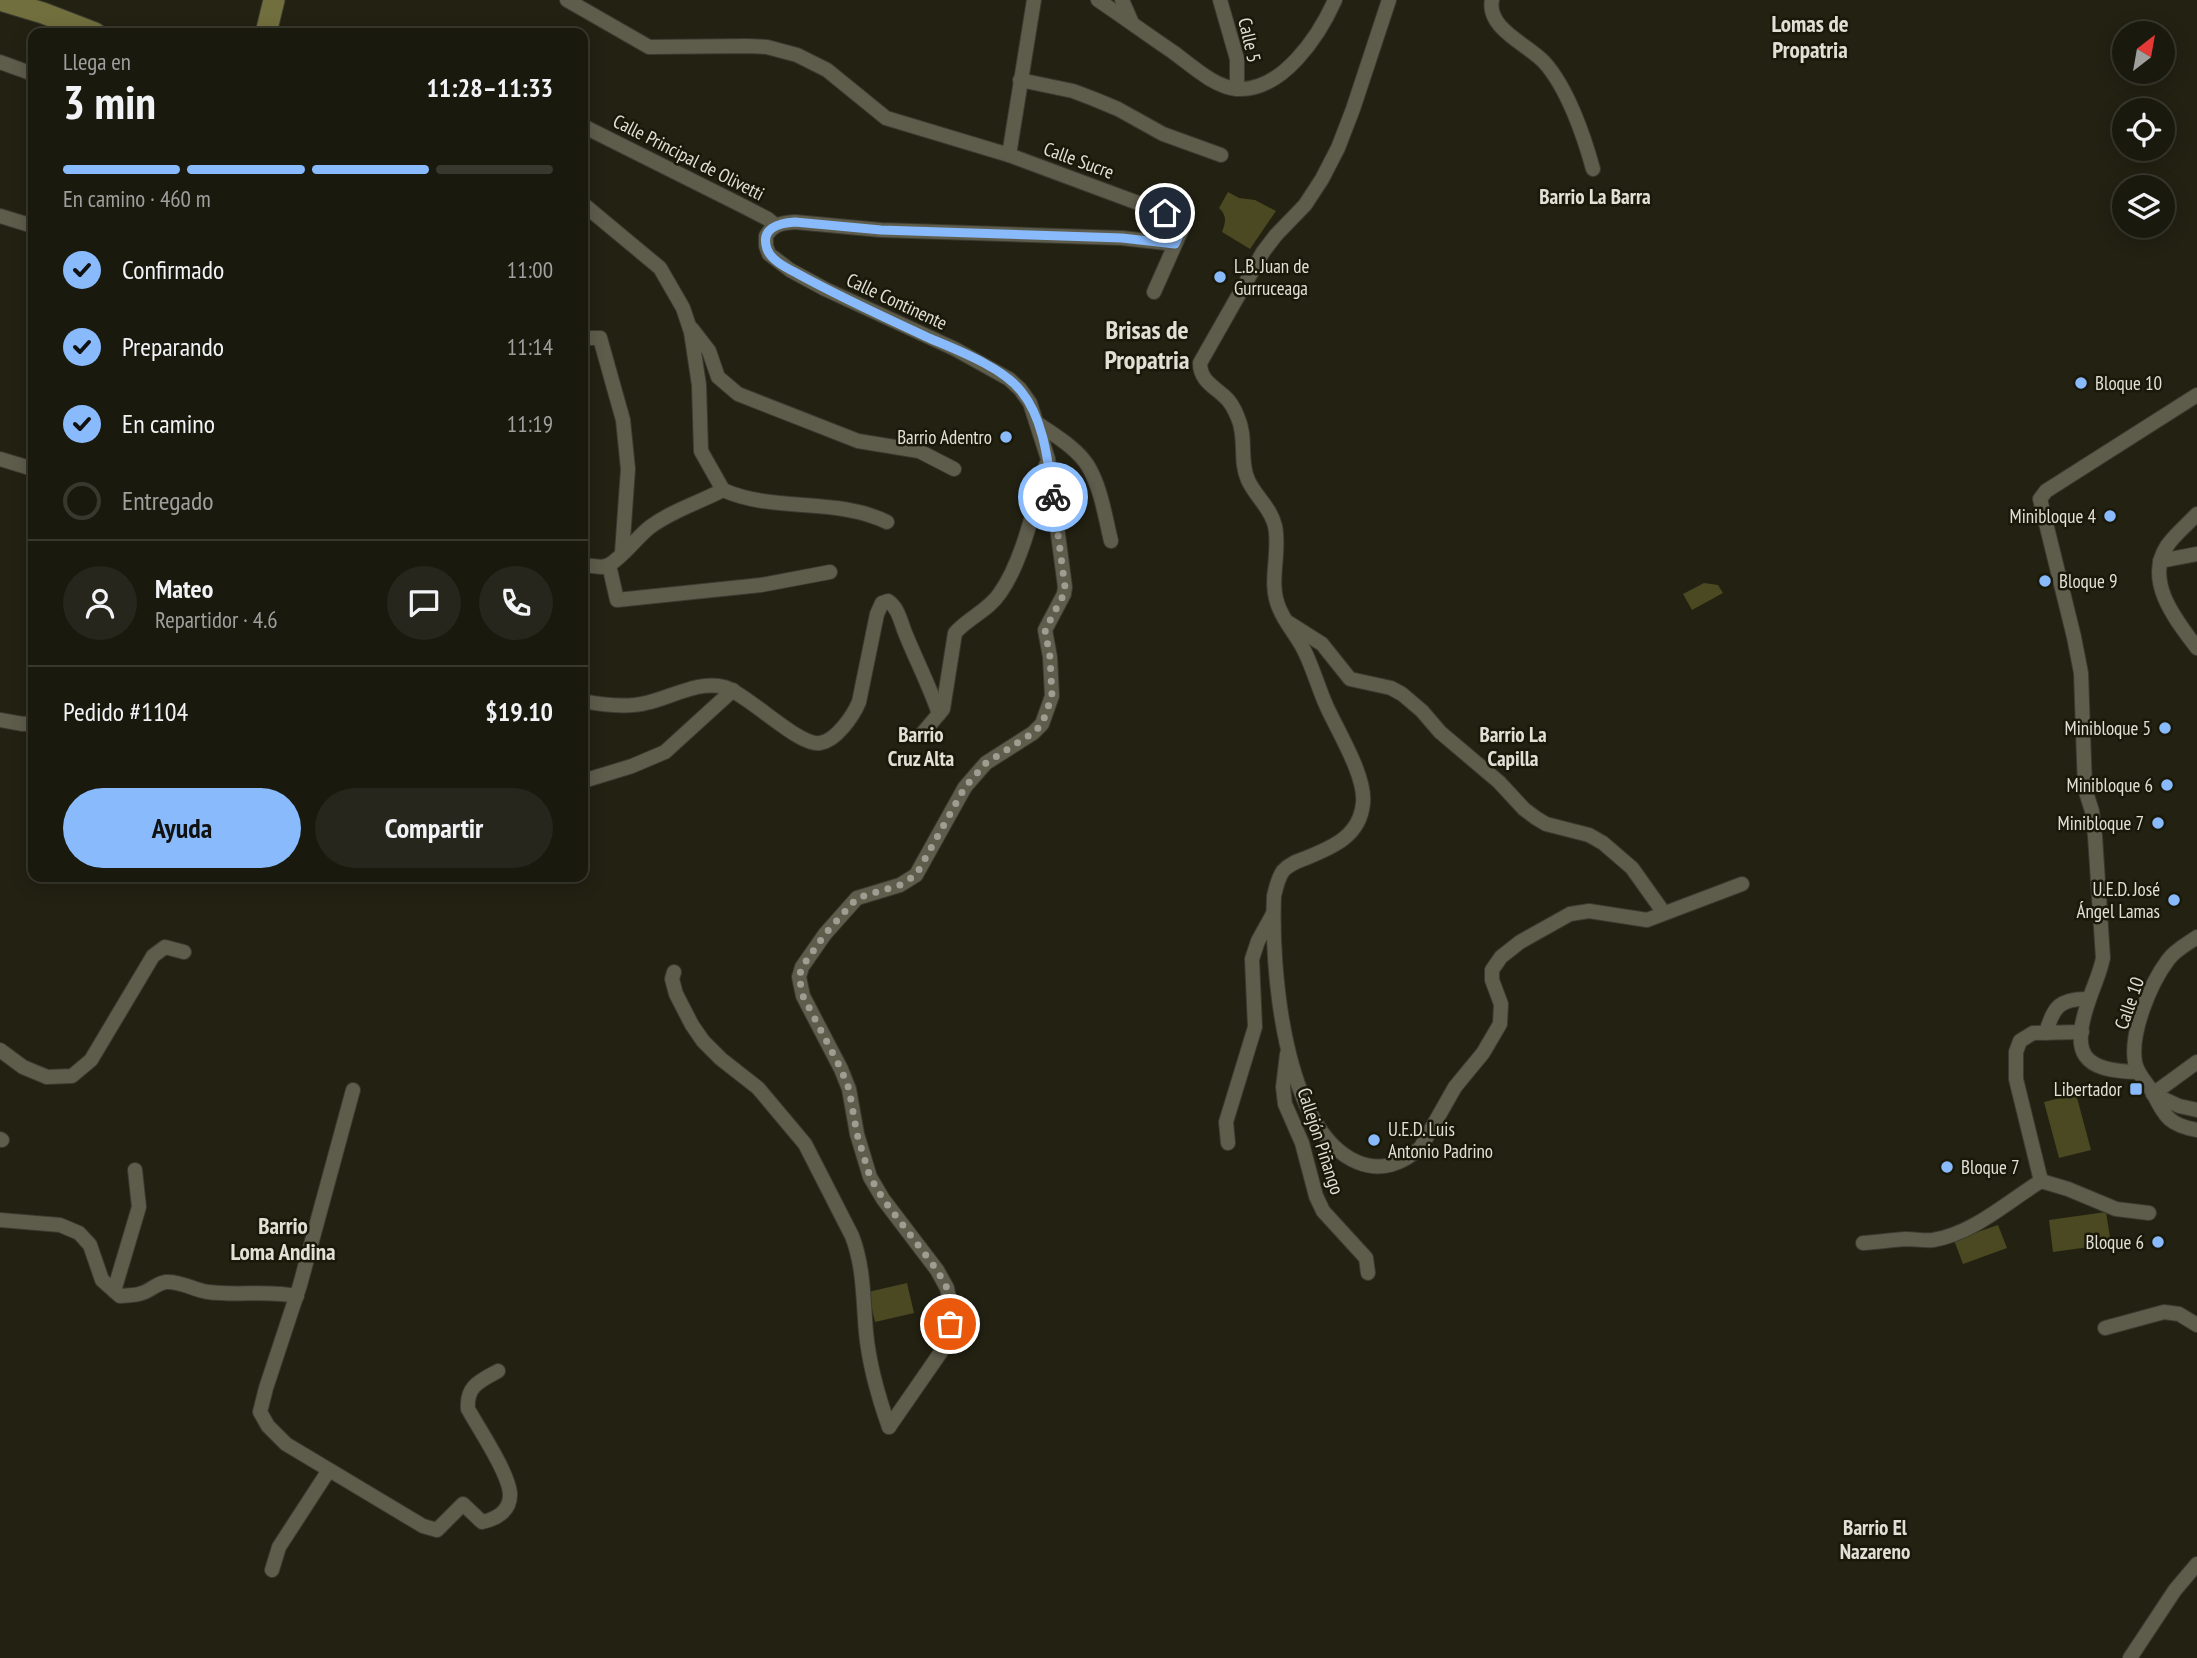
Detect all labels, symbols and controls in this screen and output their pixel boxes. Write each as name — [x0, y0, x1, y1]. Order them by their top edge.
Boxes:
district label: Lomas de Propatria — [1772, 9, 1849, 64]
street label: Calle 5 — [1233, 15, 1267, 65]
north arrow — [2112, 21, 2175, 84]
map controls — [2112, 21, 2175, 238]
text: Llega en — [63, 47, 131, 76]
text: 11:28–11:33 — [426, 71, 553, 104]
text: 3 min — [63, 72, 156, 132]
button: locate — [2112, 98, 2175, 161]
street label: Calle Principal de Olivetti — [609, 108, 769, 206]
street label: Calle Sucre — [1041, 136, 1118, 184]
button: layers — [2112, 175, 2175, 238]
pin — [1135, 183, 1195, 243]
district label: Barrio La Barra — [1539, 183, 1651, 210]
text: En camino · 460 m — [63, 184, 211, 213]
icon: home — [1146, 194, 1184, 232]
icon: check — [63, 251, 101, 289]
text: Confirmado — [122, 253, 224, 286]
place label: L.B. Juan de Gurruceaga — [1234, 254, 1309, 300]
text: 11:00 — [507, 255, 553, 284]
street label: Calle Continente — [843, 267, 951, 335]
marker: L.B. Juan de Gurruceaga — [1212, 269, 1228, 285]
district label: Brisas de Propatria — [1104, 313, 1190, 376]
icon: check — [63, 328, 101, 366]
text: Preparando — [122, 330, 224, 363]
text: 11:14 — [507, 332, 553, 361]
place label: Bloque 10 — [2095, 371, 2162, 395]
marker: Bloque 10 — [2073, 375, 2089, 391]
icon: check — [63, 405, 101, 443]
text: En camino — [122, 407, 215, 440]
text: 11:19 — [507, 409, 553, 438]
place label: Barrio Adentro — [897, 425, 992, 449]
marker: Barrio Adentro — [998, 429, 1014, 445]
courier — [1018, 462, 1088, 532]
icon: bike — [1034, 478, 1072, 516]
text: Entregado — [122, 484, 214, 517]
place label: Minibloque 4 — [2010, 504, 2096, 528]
marker: Minibloque 4 — [2102, 508, 2118, 524]
button: person — [63, 566, 137, 640]
button: chat — [387, 566, 461, 640]
button: phone — [479, 566, 553, 640]
place label: Bloque 9 — [2059, 569, 2117, 593]
text: Mateo — [155, 572, 213, 605]
marker: Bloque 9 — [2037, 573, 2053, 589]
text: Repartidor · 4.6 — [155, 605, 278, 634]
text: Pedido #1104 — [63, 695, 188, 728]
text: $19.10 — [485, 695, 553, 728]
place label: Minibloque 5 — [2065, 716, 2151, 740]
marker: Minibloque 5 — [2157, 720, 2173, 736]
district label: Barrio Cruz Alta — [888, 721, 955, 772]
district label: Barrio La Capilla — [1479, 721, 1547, 772]
place label: Minibloque 6 — [2067, 773, 2153, 797]
marker: Minibloque 6 — [2159, 777, 2175, 793]
button: Ayuda — [63, 788, 301, 868]
button: Compartir — [315, 788, 553, 868]
place label: Minibloque 7 — [2058, 811, 2144, 835]
marker: Minibloque 7 — [2150, 815, 2166, 831]
place label: U.E.D. José Ángel Lamas — [2077, 877, 2160, 923]
marker: U.E.D. José Ángel Lamas — [2166, 892, 2182, 908]
street label: Calle 10 — [2109, 974, 2149, 1032]
place label: Libertador — [2054, 1077, 2123, 1101]
marker: Libertador — [2128, 1081, 2144, 1097]
street label: Callejón Piñango — [1292, 1085, 1350, 1197]
place label: U.E.D. Luis Antonio Padrino — [1388, 1117, 1493, 1163]
marker: U.E.D. Luis Antonio Padrino — [1366, 1132, 1382, 1148]
place label: Bloque 7 — [1961, 1155, 2019, 1179]
marker: Bloque 7 — [1939, 1159, 1955, 1175]
district label: Barrio Loma Andina — [230, 1211, 336, 1266]
place label: Bloque 6 — [2086, 1230, 2144, 1254]
marker: Bloque 6 — [2150, 1234, 2166, 1250]
pin — [920, 1294, 980, 1354]
icon: bag — [931, 1305, 969, 1343]
district label: Barrio El Nazareno — [1840, 1514, 1910, 1565]

